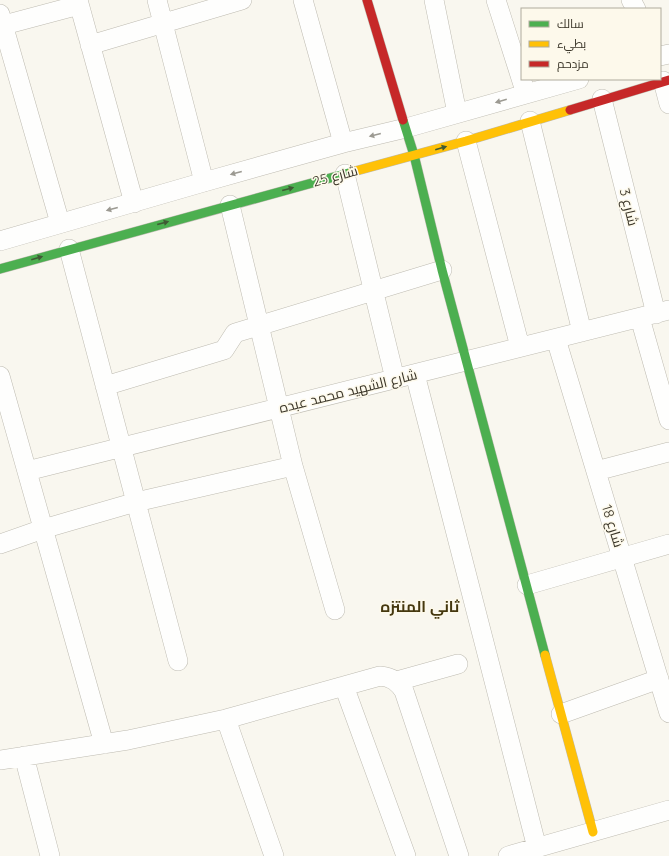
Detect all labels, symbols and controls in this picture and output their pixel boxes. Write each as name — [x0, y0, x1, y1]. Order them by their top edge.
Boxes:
legend — [521, 8, 661, 80]
text: سالك — [557, 16, 584, 31]
text: بطيء — [557, 36, 586, 54]
text: مزدحم — [557, 56, 589, 72]
one-way arrow — [495, 98, 507, 104]
one-way arrow — [369, 133, 382, 139]
one-way arrow — [434, 144, 447, 150]
street label: شارع 25 — [310, 161, 360, 191]
one-way arrow — [230, 170, 242, 176]
one-way arrow — [282, 186, 294, 192]
street label: شارع 3 — [616, 186, 642, 228]
one-way arrow — [105, 206, 117, 212]
one-way arrow — [157, 220, 169, 226]
one-way arrow — [32, 255, 44, 261]
street label: شارع الشهيد محمد عبده — [277, 365, 419, 417]
street label: شارع 18 — [598, 502, 628, 550]
district label: ثاني المنتزه — [381, 597, 460, 619]

